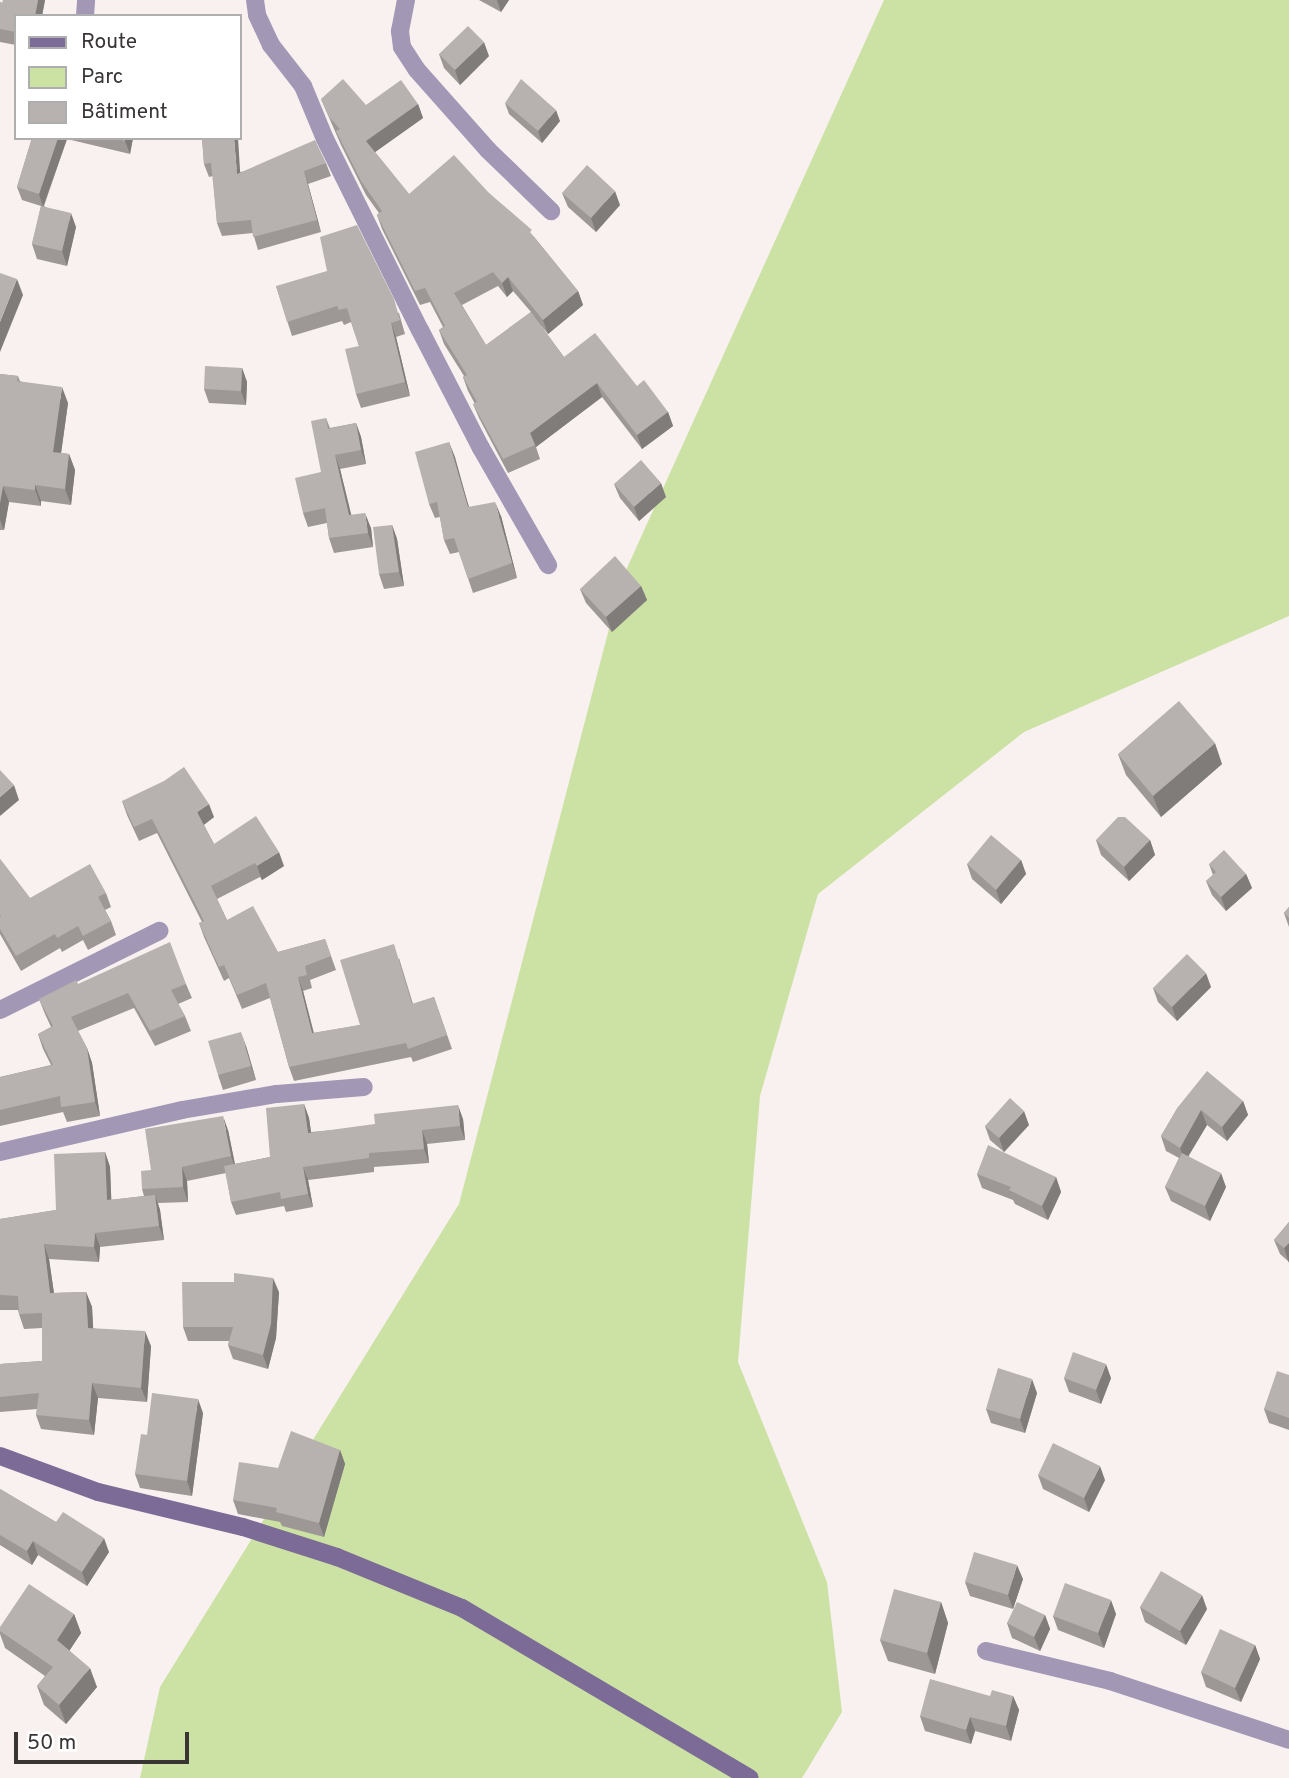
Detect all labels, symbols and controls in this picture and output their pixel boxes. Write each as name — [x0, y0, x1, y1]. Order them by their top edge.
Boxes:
legend — [14, 14, 242, 140]
text: Route — [81, 29, 137, 56]
text: Parc — [81, 64, 123, 91]
text: Bâtiment — [81, 99, 168, 126]
scale bar — [18, 1718, 192, 1762]
text: 50 m — [27, 1730, 76, 1757]

